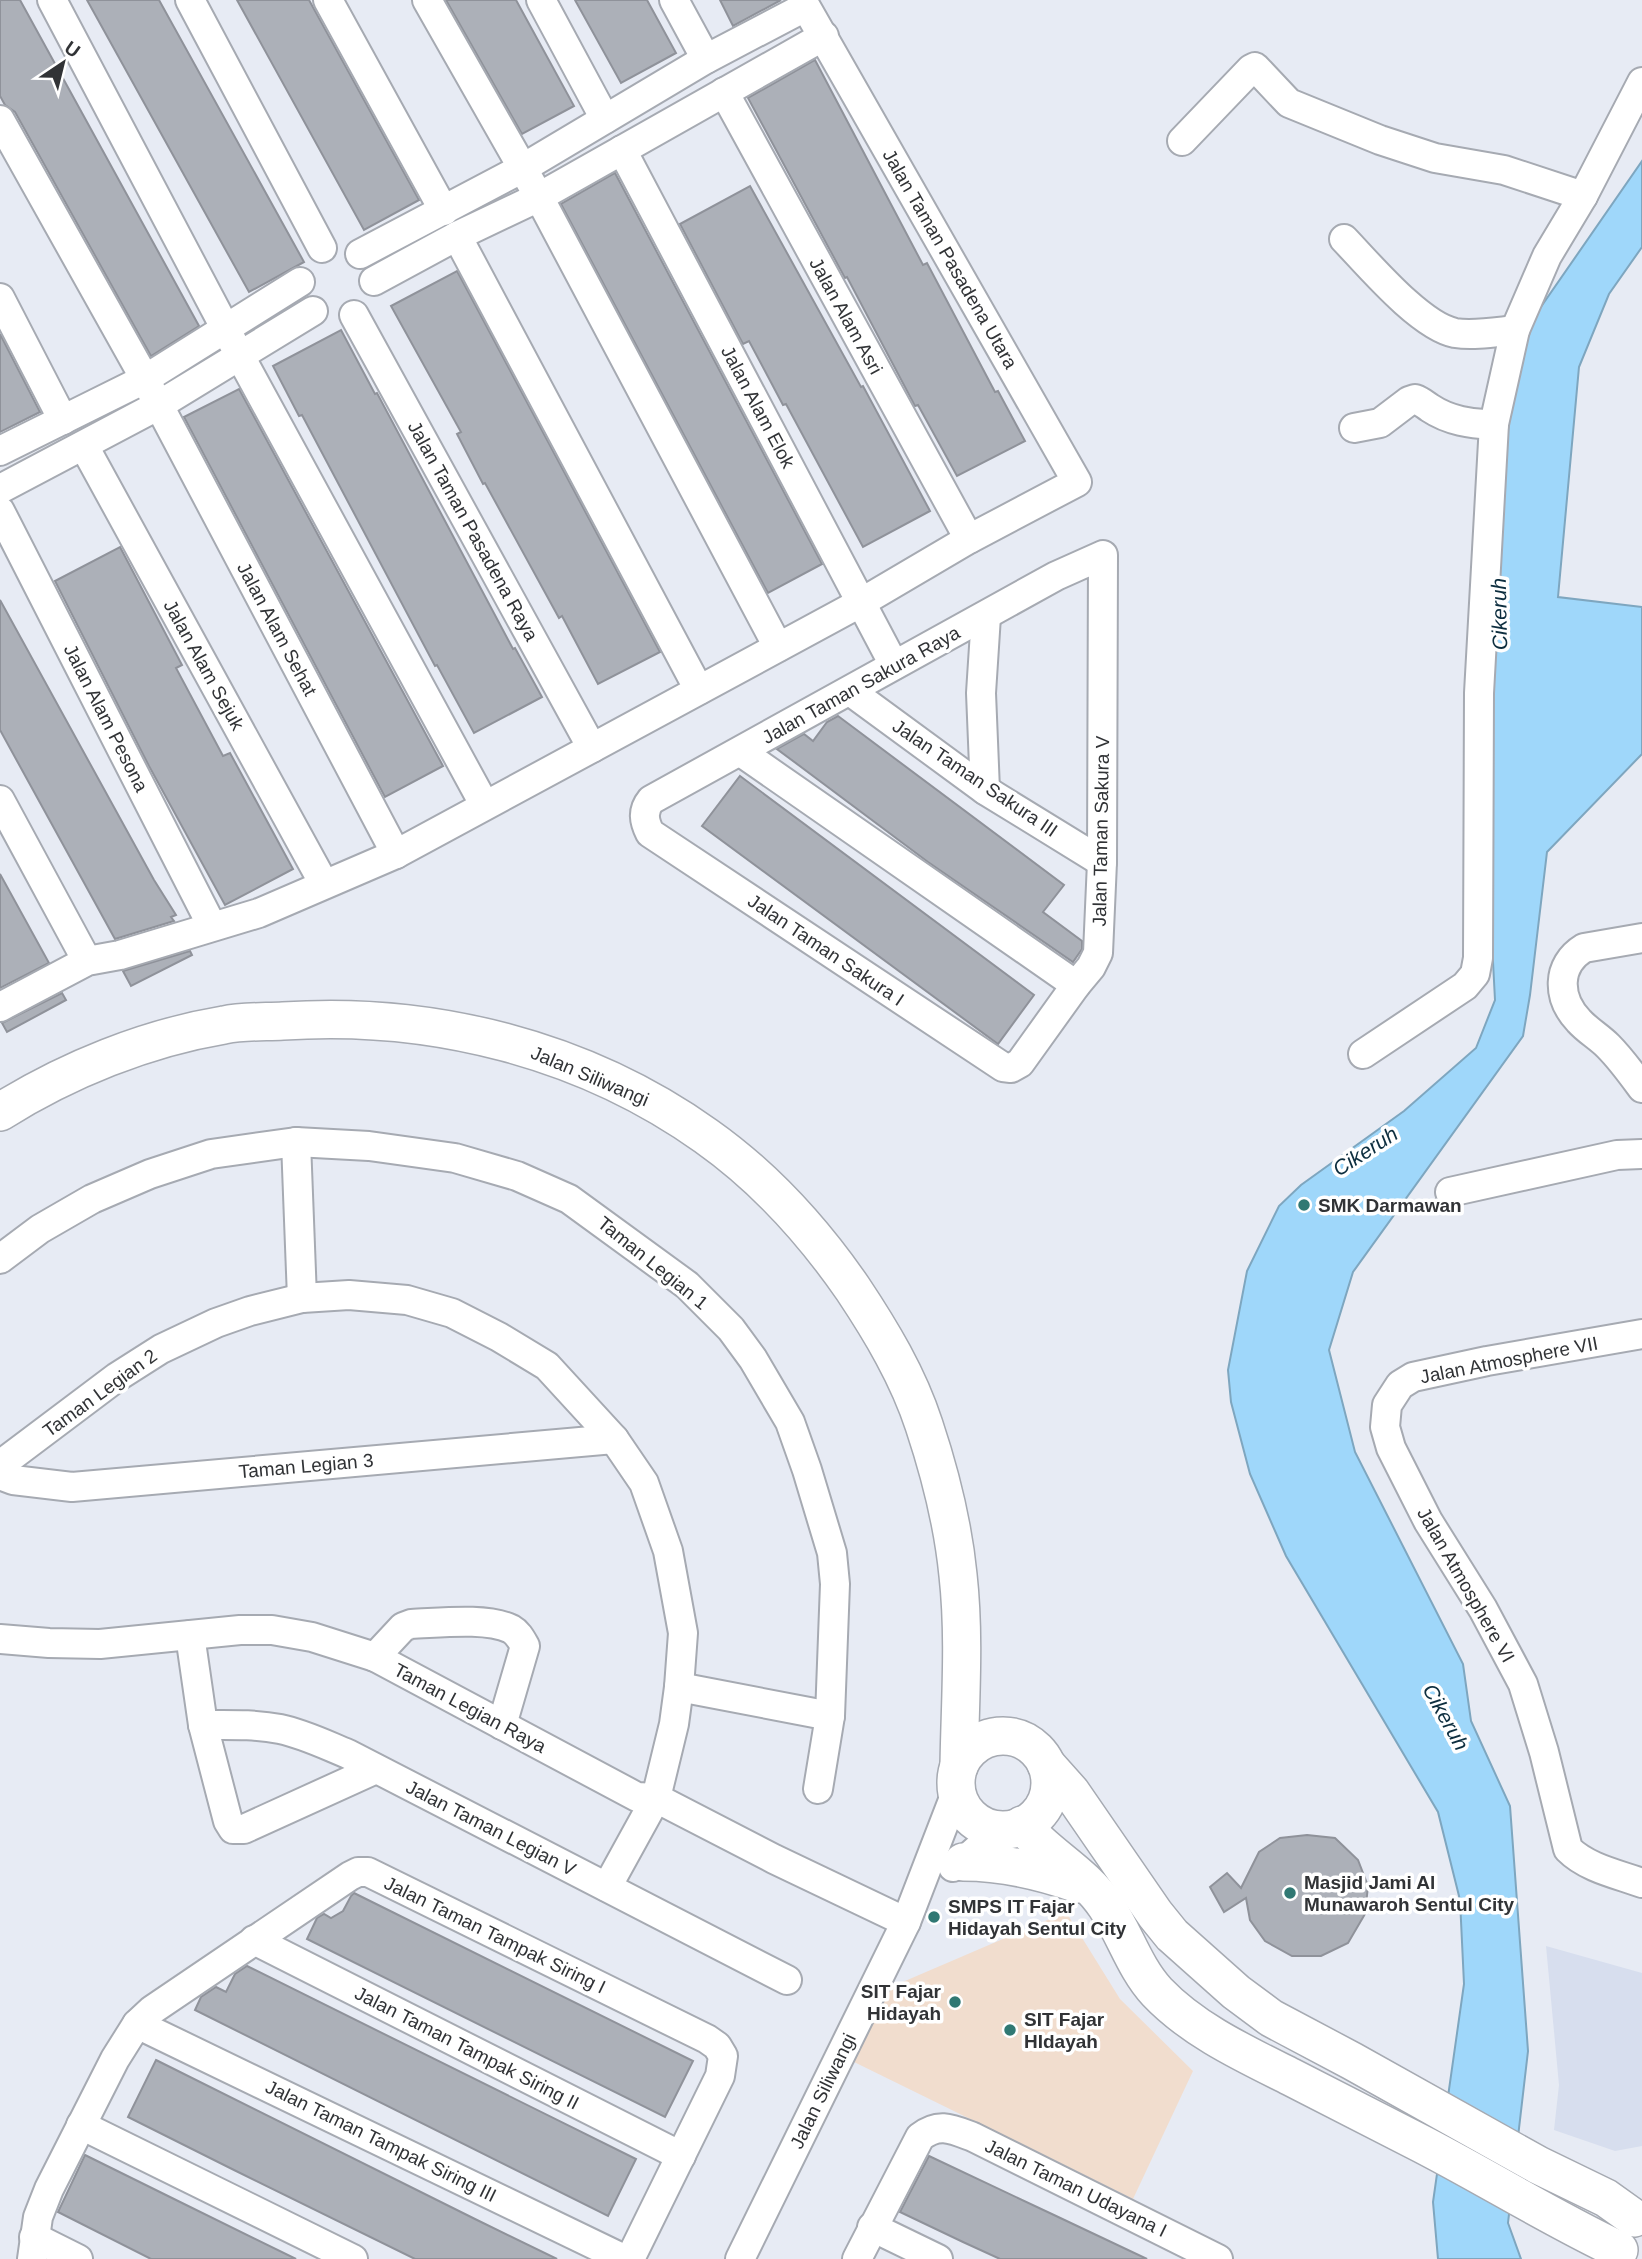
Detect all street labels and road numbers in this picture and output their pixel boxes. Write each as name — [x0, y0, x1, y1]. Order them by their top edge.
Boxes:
street label: Jalan Taman Pasadena Utara — [878, 146, 1022, 373]
street label: Jalan Alam Asri — [805, 254, 887, 378]
street label: Jalan Alam Elok — [717, 342, 799, 472]
street label: Jalan Taman Pasadena Raya — [404, 418, 542, 645]
street label: Jalan Alam Sehat — [233, 559, 321, 700]
street label: Jalan Alam Sejuk — [159, 596, 249, 734]
street label: Jalan Taman Sakura Raya — [759, 622, 964, 748]
street label: Jalan Alam Pesona — [60, 641, 152, 796]
street label: Jalan Taman Sakura III — [889, 715, 1061, 841]
street label: Jalan Taman Sakura V — [1089, 735, 1113, 927]
street label: Jalan Taman Sakura I — [744, 890, 908, 1010]
street label: Jalan Siliwangi — [528, 1042, 652, 1110]
street label: Taman Legian 1 — [594, 1212, 712, 1314]
street label: Jalan Atmosphere VII — [1418, 1332, 1600, 1388]
street label: Taman Legian 2 — [39, 1345, 161, 1441]
street label: Taman Legian 3 — [238, 1450, 374, 1482]
street label: Jalan Atmosphere VI — [1413, 1504, 1519, 1666]
street label: Taman Legian Raya — [390, 1659, 550, 1757]
street label: Jalan Taman Legian V — [403, 1776, 580, 1880]
street label: Jalan Taman Tampak Siring I — [381, 1872, 609, 1998]
street label: Jalan Taman Tampak Siring II — [352, 1982, 582, 2114]
street label: Jalan Siliwangi — [786, 2030, 860, 2152]
street label: Jalan Taman Tampak Siring III — [262, 2076, 500, 2206]
street label: Jalan Taman Udayana I — [982, 2135, 1170, 2241]

